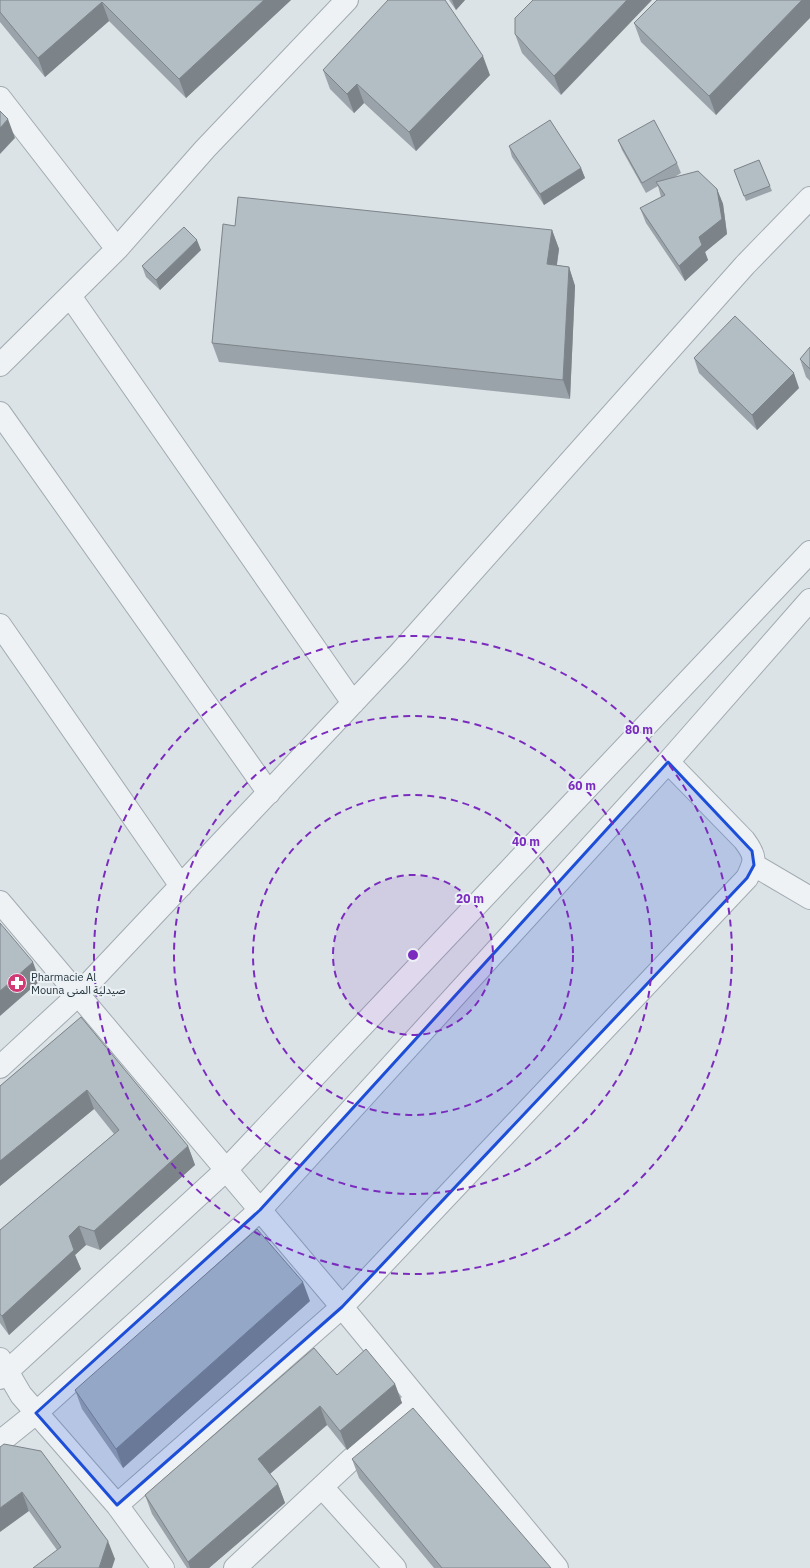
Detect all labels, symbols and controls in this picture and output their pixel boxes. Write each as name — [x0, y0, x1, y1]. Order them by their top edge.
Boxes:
text: 80 m — [625, 722, 653, 737]
text: 60 m — [568, 778, 596, 793]
text: 40 m — [512, 834, 540, 849]
text: 20 m — [456, 891, 484, 906]
centre of rings — [406, 948, 420, 962]
place label: Pharmacie Al Mouna صيدلية المنى — [31, 970, 126, 997]
pharmacy icon: Pharmacie Al Mouna صيدلية المنى — [6, 972, 28, 994]

